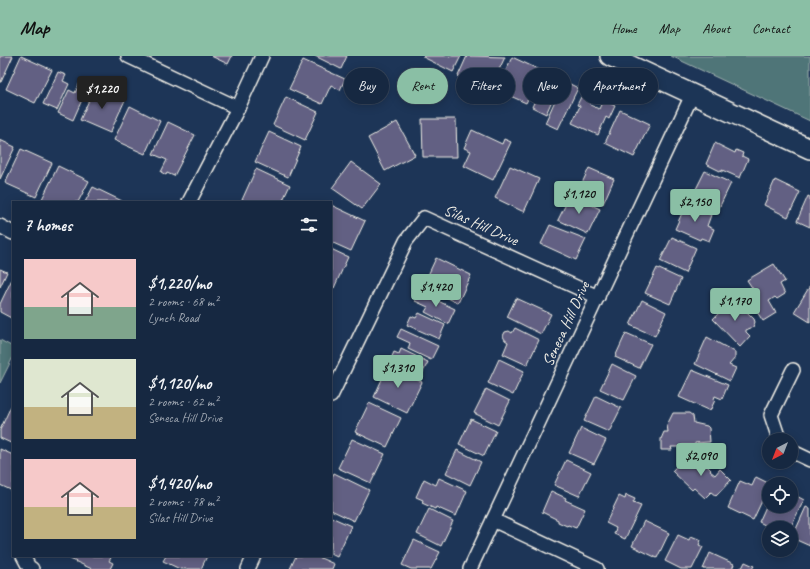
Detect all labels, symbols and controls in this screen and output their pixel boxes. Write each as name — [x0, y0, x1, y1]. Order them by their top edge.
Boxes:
text: Map — [20, 16, 50, 40]
text: Home — [611, 20, 637, 37]
text: Map — [659, 20, 680, 37]
text: About — [702, 20, 730, 37]
text: Contact — [752, 20, 790, 37]
chip: Buy — [344, 68, 389, 104]
chip: Rent — [397, 68, 448, 104]
chip: Filters — [456, 68, 515, 104]
chip: New — [523, 68, 571, 104]
chip: Apartment — [579, 68, 658, 104]
pin: $1,220 — [69, 76, 135, 110]
text: $1,220 — [86, 81, 118, 97]
pin: $1,120 — [546, 181, 612, 215]
text: $1,120 — [563, 186, 595, 202]
pin: $2,150 — [662, 189, 728, 223]
text: $2,150 — [679, 194, 711, 210]
street label: Silas Hill Drive — [441, 200, 523, 251]
icon: filters — [298, 214, 320, 236]
text: 7 homes — [24, 215, 72, 236]
text: $1,220/mo — [148, 273, 211, 294]
pin: $1,420 — [403, 274, 469, 308]
icon: home — [56, 275, 104, 323]
street label: Seneca Hill Drive — [538, 277, 595, 369]
text: $1,420 — [420, 279, 452, 295]
pin: $1,170 — [702, 288, 768, 322]
text: $1,170 — [719, 293, 751, 309]
text: 2 rooms · 68 m² — [148, 294, 218, 310]
text: Lynch Road — [148, 310, 199, 326]
pin: $1,310 — [365, 355, 431, 389]
text: $1,310 — [382, 360, 414, 376]
text: $1,120/mo — [148, 373, 211, 394]
icon: home — [56, 375, 104, 423]
text: 2 rooms · 62 m² — [148, 394, 218, 410]
text: Seneca Hill Drive — [148, 410, 222, 426]
north arrow — [762, 433, 798, 469]
map controls — [762, 433, 798, 557]
pin: $2,090 — [668, 443, 734, 477]
text: $2,090 — [685, 448, 717, 464]
text: $1,420/mo — [148, 473, 211, 494]
icon: home — [56, 475, 104, 523]
button: locate — [762, 477, 798, 513]
text: 2 rooms · 78 m² — [148, 494, 218, 510]
text: Silas Hill Drive — [148, 510, 212, 526]
button: layers — [762, 521, 798, 557]

